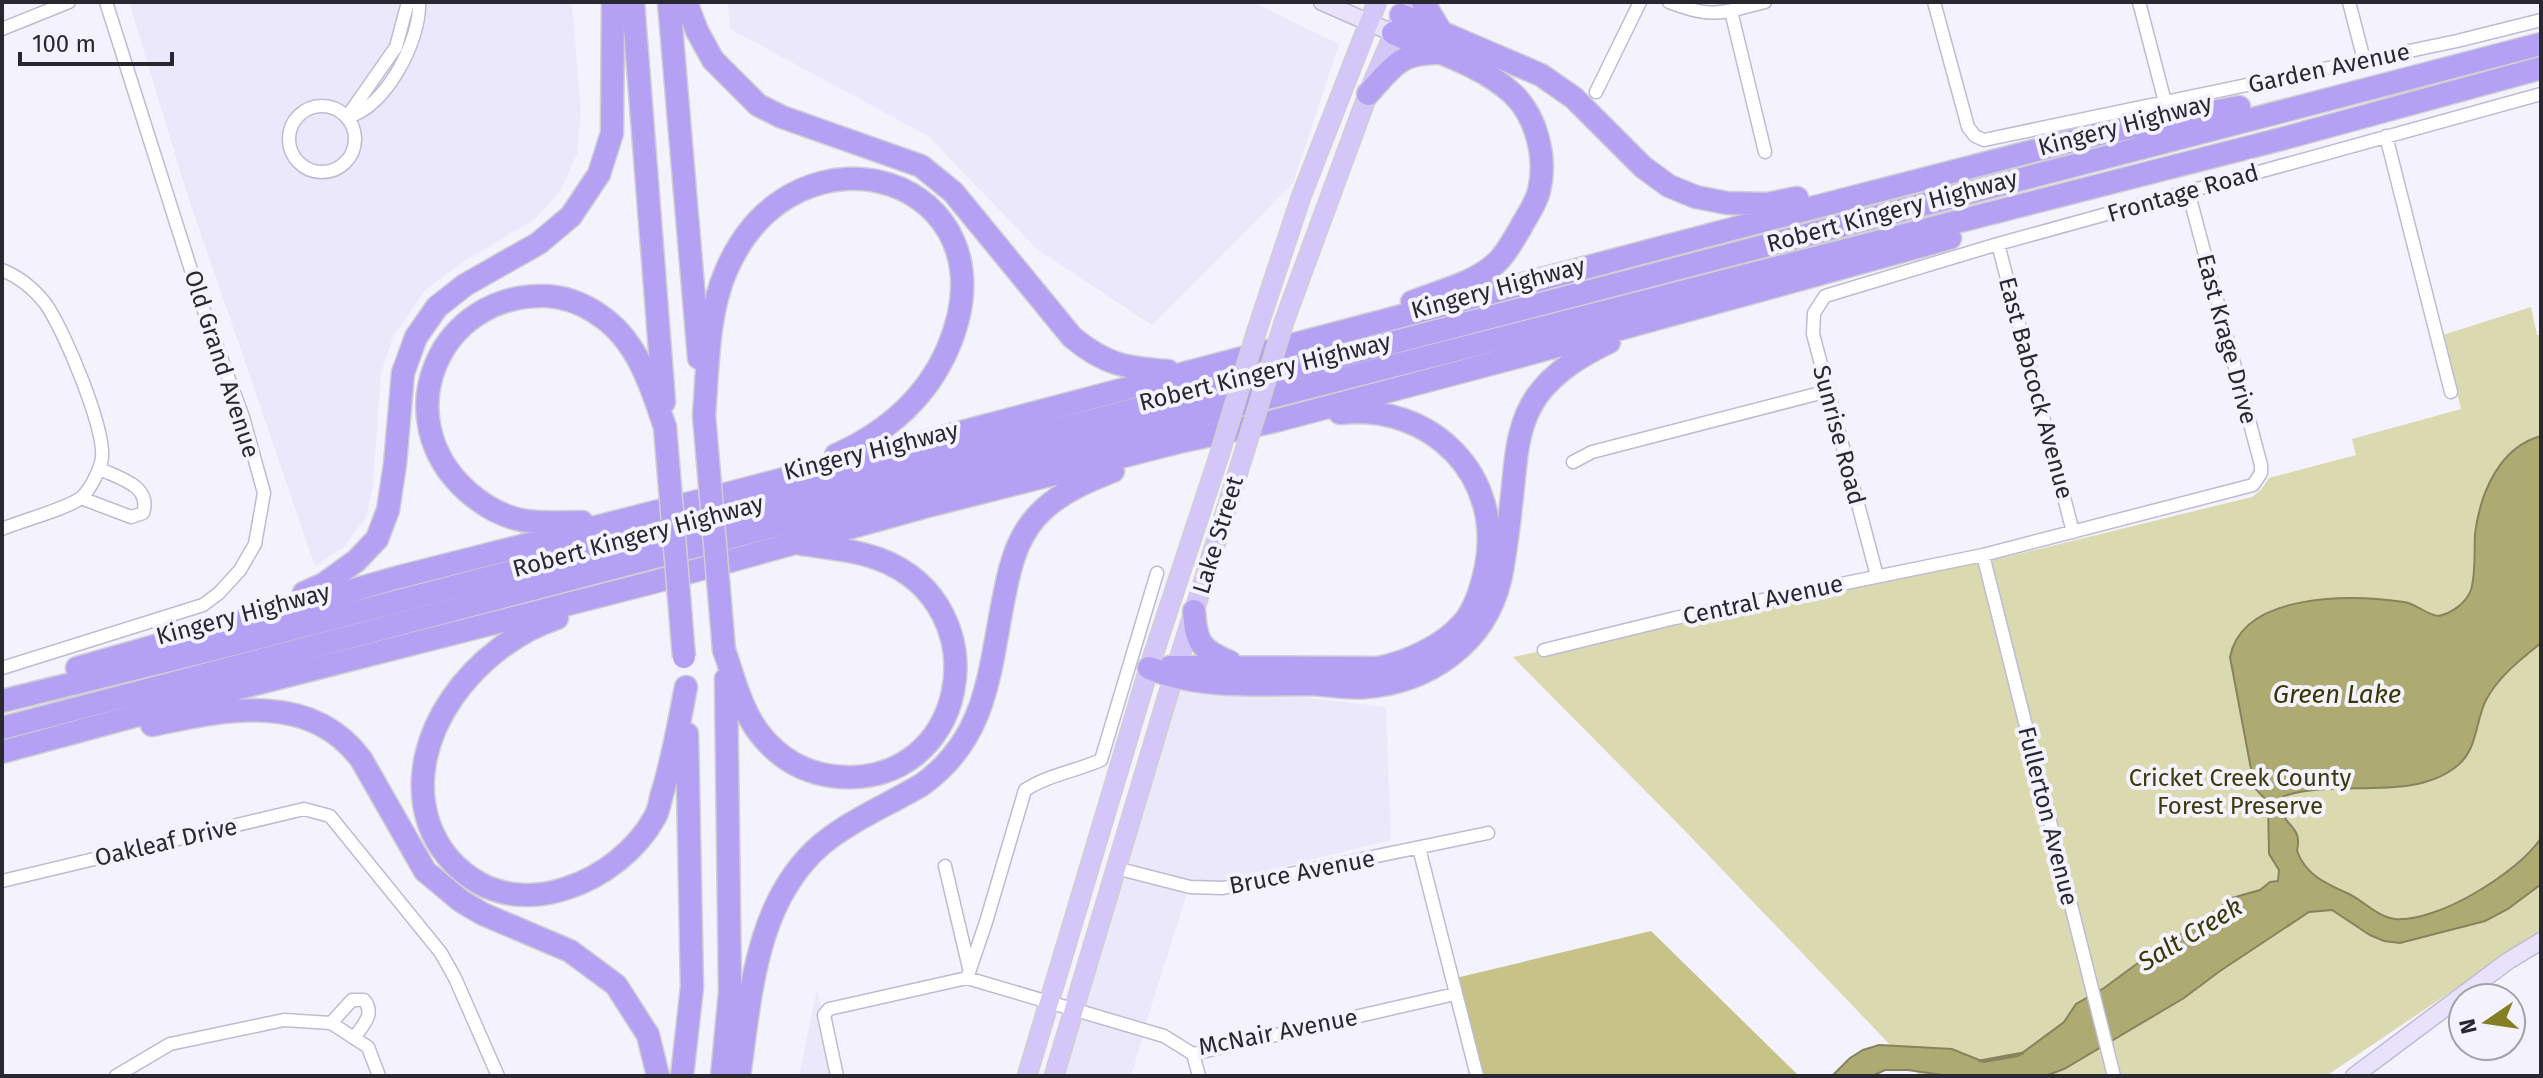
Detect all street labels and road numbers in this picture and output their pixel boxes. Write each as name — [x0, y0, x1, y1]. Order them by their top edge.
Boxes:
street label: Garden Avenue — [2246, 37, 2412, 99]
street label: Kingery Highway — [2035, 88, 2215, 162]
street label: Frontage Road — [2104, 158, 2262, 228]
street label: Robert Kingery Highway — [1764, 164, 2021, 258]
street label: Kingery Highway — [1408, 251, 1588, 325]
street label: East Krage Drive — [2191, 251, 2263, 427]
street label: Old Grand Avenue — [179, 267, 265, 461]
street label: East Babcock Avenue — [1993, 274, 2079, 502]
street label: Robert Kingery Highway — [1136, 327, 1394, 417]
street label: Sunrise Road — [1807, 362, 1871, 508]
street label: Kingery Highway — [781, 416, 961, 486]
street label: Lake Street — [1187, 473, 1249, 597]
street label: Robert Kingery Highway — [510, 489, 767, 583]
street label: Central Avenue — [1680, 569, 1846, 631]
street label: Kingery Highway — [153, 577, 333, 651]
street label: Fullerton Avenue — [2012, 724, 2084, 908]
street label: Oakleaf Drive — [92, 812, 240, 872]
street label: Bruce Avenue — [1227, 844, 1377, 900]
street label: McNair Avenue — [1196, 1003, 1360, 1061]

